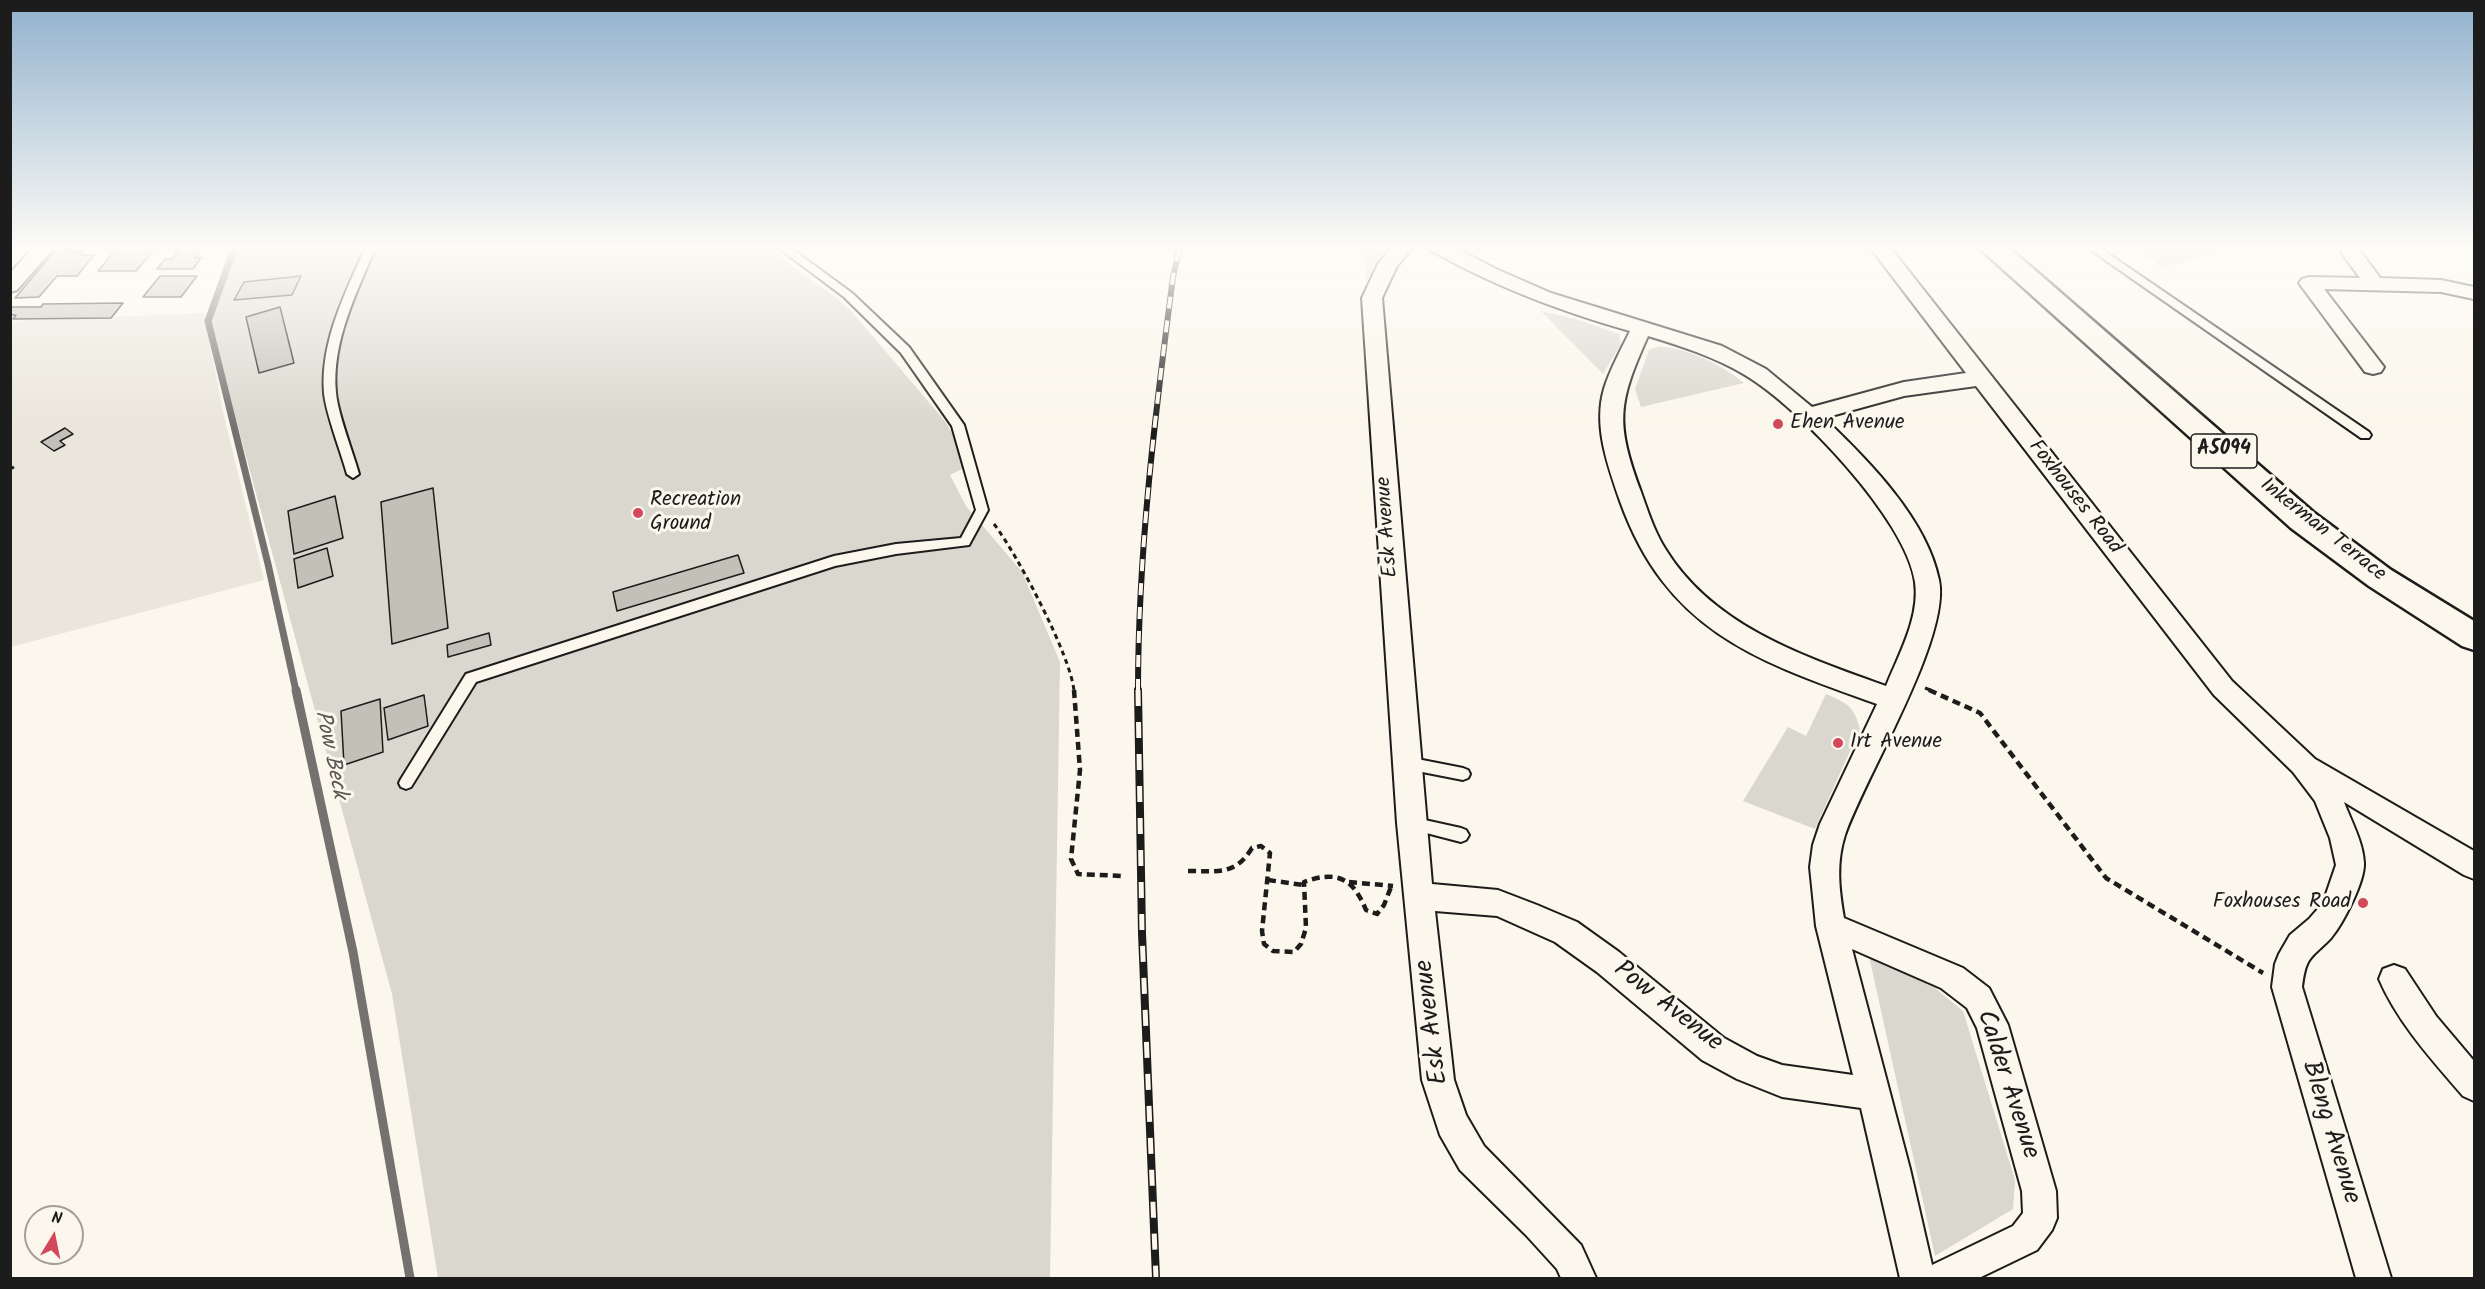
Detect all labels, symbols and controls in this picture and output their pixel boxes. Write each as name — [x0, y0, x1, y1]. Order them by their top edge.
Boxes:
place label: Ehen Avenue — [1790, 411, 1904, 437]
marker: Ehen Avenue — [1771, 417, 1785, 431]
road number: A5094 — [2191, 434, 2257, 468]
street label: Foxhouses Road — [2022, 436, 2126, 560]
street label: Inkerman Terrace — [2254, 474, 2390, 588]
street label: Esk Avenue — [1373, 476, 1405, 578]
place label: Recreation Ground — [650, 488, 741, 538]
marker: Recreation Ground — [631, 506, 645, 520]
water label: Pow Beck — [307, 708, 351, 802]
place label: Irt Avenue — [1850, 730, 1942, 756]
marker: Irt Avenue — [1831, 736, 1845, 750]
place label: Foxhouses Road — [2213, 890, 2351, 916]
marker: Foxhouses Road — [2356, 896, 2370, 910]
street label: Pow Avenue — [1606, 956, 1728, 1060]
street label: Esk Avenue — [1411, 958, 1457, 1086]
street label: Calder Avenue — [1967, 1007, 2045, 1163]
street label: Bleng Avenue — [2292, 1058, 2366, 1208]
north arrow — [24, 1205, 84, 1265]
text: N — [50, 1206, 64, 1232]

